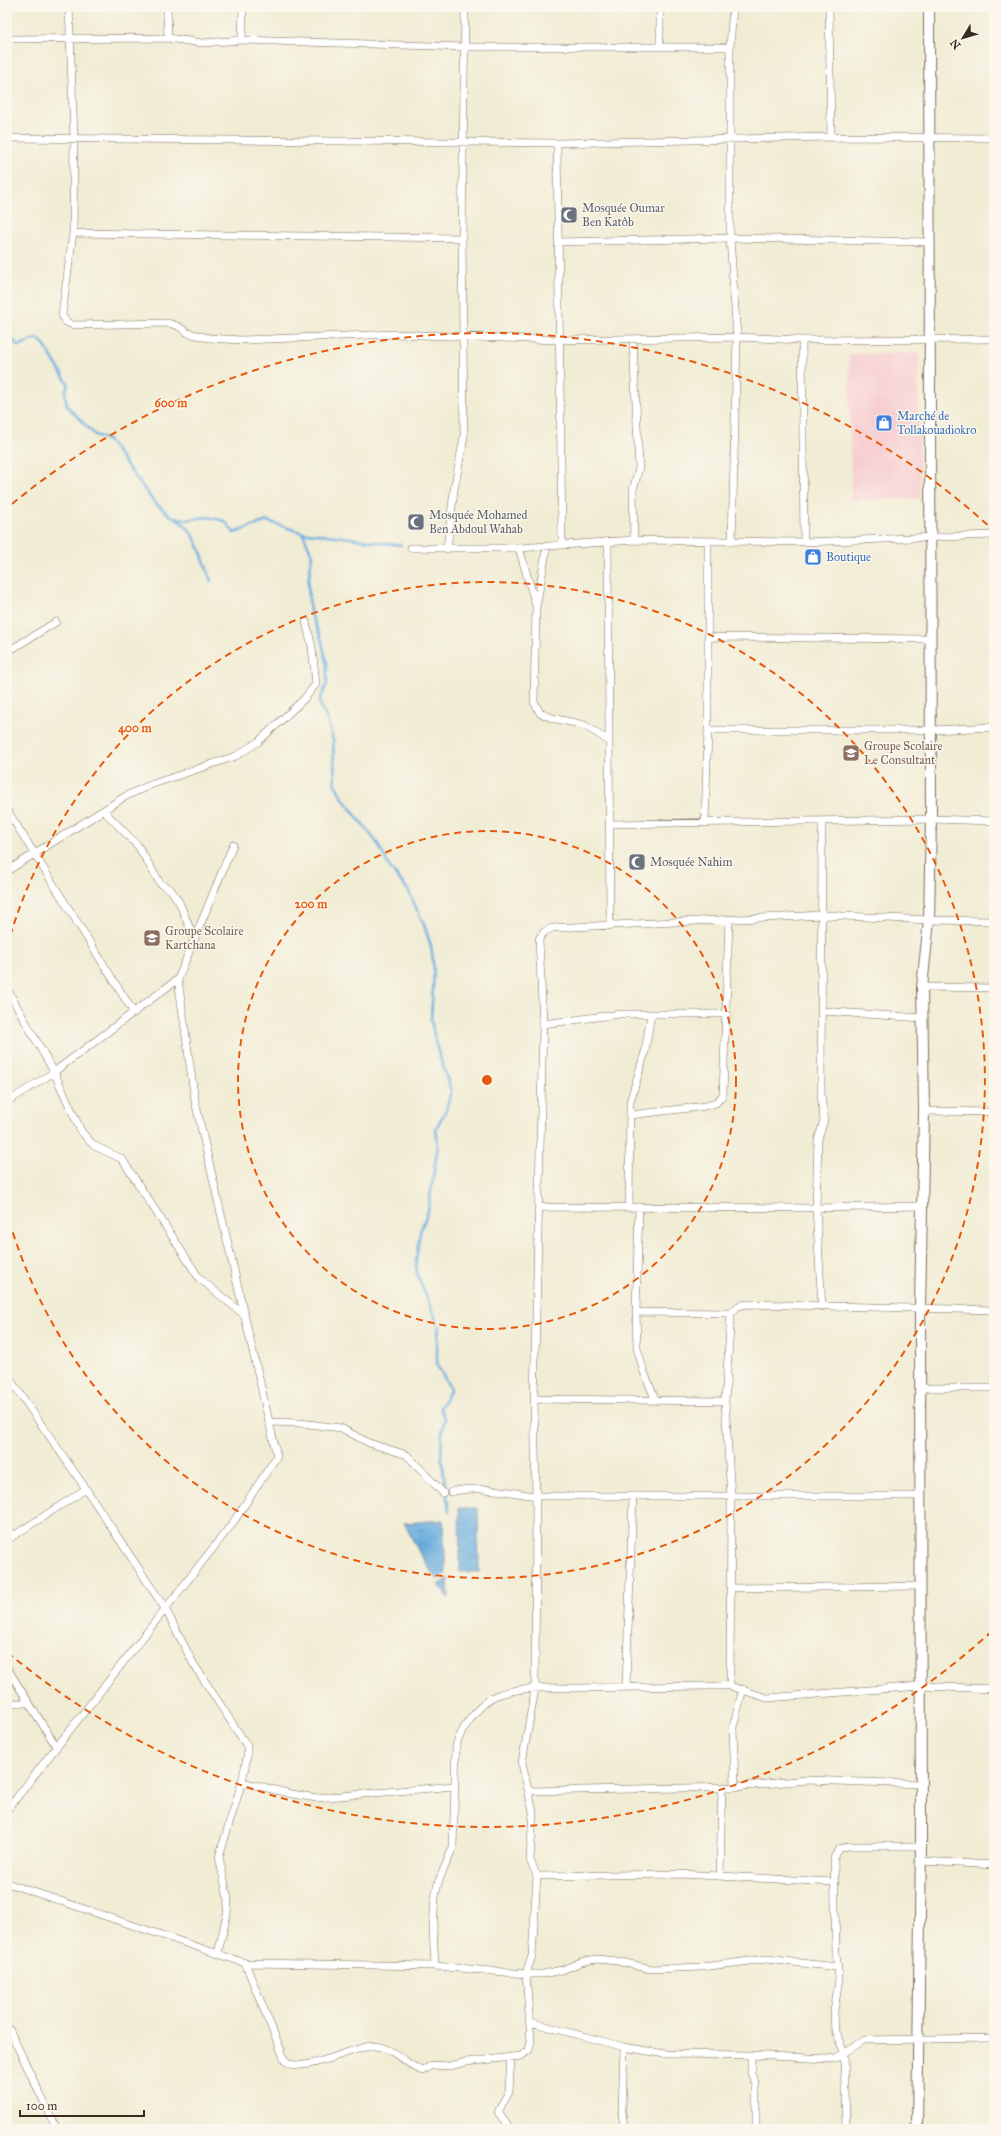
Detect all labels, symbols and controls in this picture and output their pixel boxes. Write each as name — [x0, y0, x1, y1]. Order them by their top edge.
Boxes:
north arrow — [943, 18, 983, 58]
text: N — [947, 36, 964, 52]
place label: Mosquée Oumar Ben Katôb — [582, 201, 665, 229]
mosque icon: Mosquée Oumar Ben Katôb — [559, 205, 579, 225]
text: 600 m — [155, 396, 188, 410]
place label: Marché de Tollakouadiokro — [897, 409, 976, 437]
shop icon: Marché de Tollakouadiokro — [874, 413, 894, 433]
place label: Mosquée Mohamed Ben Abdoul Wahab — [429, 508, 528, 536]
mosque icon: Mosquée Mohamed Ben Abdoul Wahab — [406, 512, 426, 532]
shop icon: Boutique — [803, 547, 823, 567]
place label: Boutique — [826, 550, 871, 565]
text: 400 m — [118, 721, 153, 736]
place label: Groupe Scolaire Le Consultant — [864, 739, 942, 767]
school or university icon: Groupe Scolaire Le Consultant — [841, 743, 861, 763]
mosque icon: Mosquée Nahim — [627, 852, 647, 872]
place label: Mosquée Nahim — [650, 855, 732, 870]
text: 200 m — [295, 897, 328, 911]
place label: Groupe Scolaire Kartchana — [165, 924, 243, 952]
school or university icon: Groupe Scolaire Kartchana — [142, 928, 162, 948]
centre of rings — [480, 1073, 494, 1087]
scale bar — [20, 2092, 144, 2118]
text: 100 m — [26, 2099, 57, 2113]

